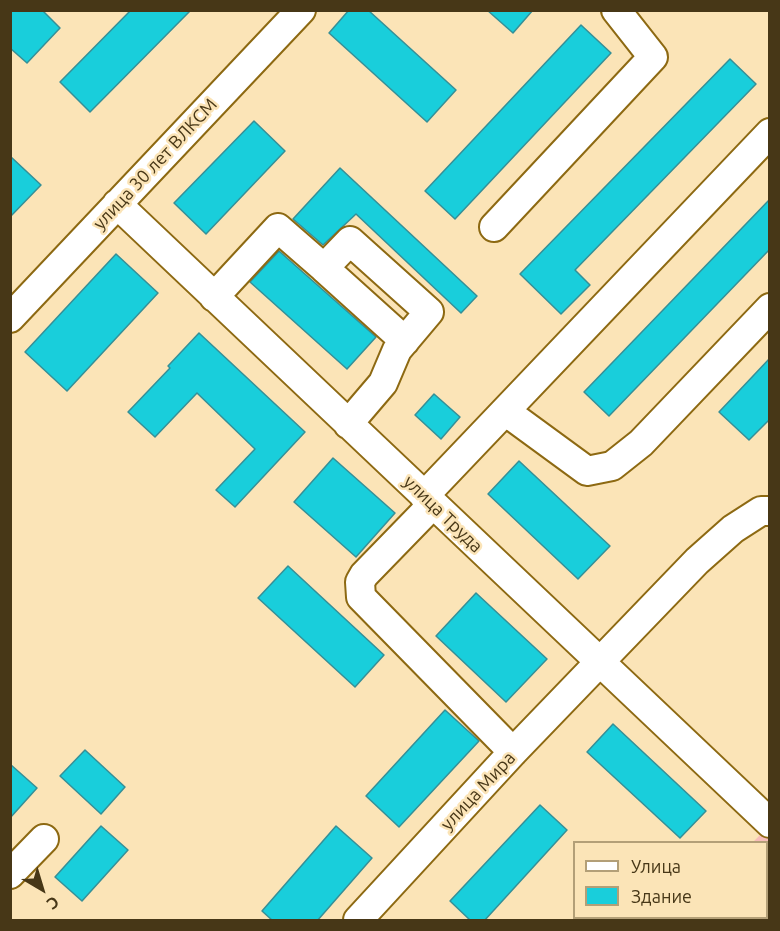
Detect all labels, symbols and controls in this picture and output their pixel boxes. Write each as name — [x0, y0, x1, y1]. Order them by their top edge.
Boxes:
street label: улица 30 лет ВЛКСМ — [89, 94, 221, 234]
street label: улица Труда — [399, 471, 487, 557]
street label: улица Мира — [436, 747, 520, 835]
legend — [573, 841, 768, 919]
text: Улица — [631, 856, 681, 876]
north arrow — [12, 859, 72, 919]
text: Здание — [631, 886, 692, 906]
text: С — [44, 893, 63, 913]

